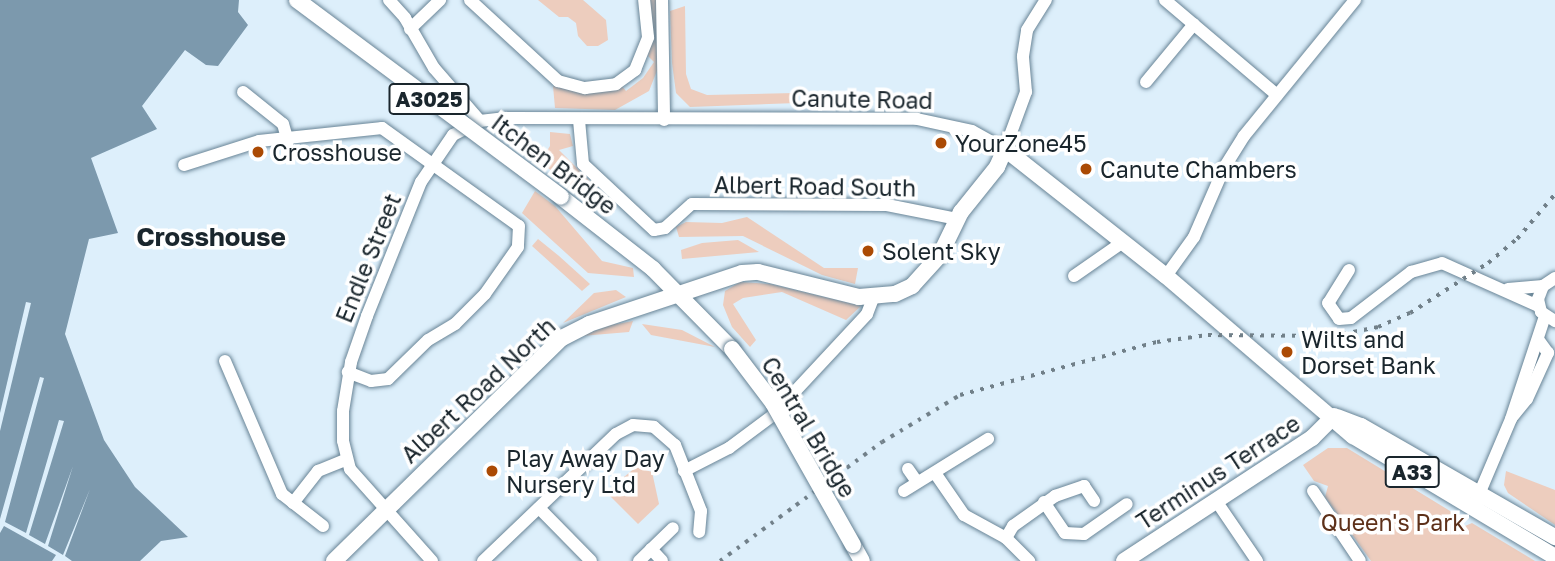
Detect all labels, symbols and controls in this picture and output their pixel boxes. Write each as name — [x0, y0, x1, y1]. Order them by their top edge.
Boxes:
road number: A3025 — [387, 82, 471, 116]
street label: Canute Road — [791, 84, 933, 114]
street label: Itchen Bridge — [486, 108, 622, 220]
place label: YourZone45 — [955, 129, 1087, 157]
marker: YourZone45 — [933, 135, 949, 151]
place label: Crosshouse — [272, 138, 402, 166]
marker: Crosshouse — [250, 144, 266, 160]
place label: Canute Chambers — [1100, 155, 1297, 183]
marker: Canute Chambers — [1078, 161, 1094, 177]
street label: Albert Road South — [714, 170, 916, 202]
street label: Endle Street — [330, 189, 406, 327]
district label: Crosshouse — [136, 221, 286, 253]
place label: Solent Sky — [882, 237, 1001, 265]
marker: Solent Sky — [860, 243, 876, 259]
street label: Albert Road North — [395, 312, 561, 468]
place label: Wilts and Dorset Bank — [1301, 325, 1436, 379]
marker: Wilts and Dorset Bank — [1279, 344, 1295, 360]
street label: Central Bridge — [756, 352, 862, 502]
street label: Terminus Terrace — [1131, 409, 1305, 535]
place label: Play Away Day Nursery Ltd — [506, 444, 665, 498]
road number: A33 — [1384, 454, 1440, 490]
marker: Play Away Day Nursery Ltd — [484, 463, 500, 479]
park label: Queen's Park — [1321, 508, 1465, 536]

